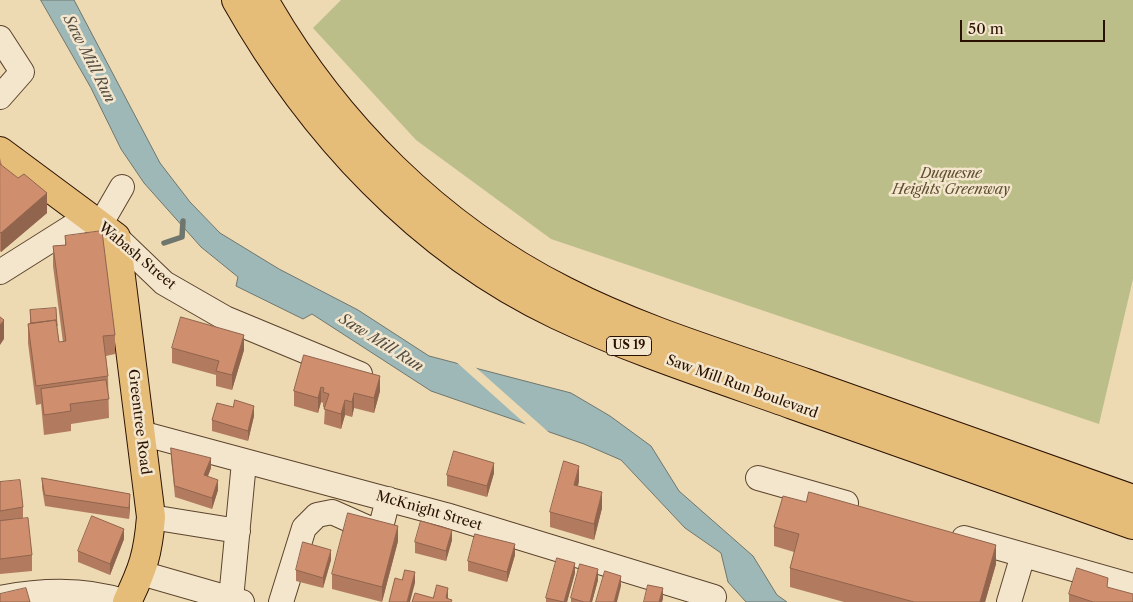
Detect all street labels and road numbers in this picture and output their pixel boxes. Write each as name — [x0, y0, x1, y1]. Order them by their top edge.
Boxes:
street label: Wabash Street — [95, 219, 179, 293]
road number: US 19 — [606, 336, 652, 356]
street label: Saw Mill Run Boulevard — [664, 352, 820, 422]
street label: Greentree Road — [124, 368, 154, 476]
street label: McKnight Street — [374, 488, 484, 534]

